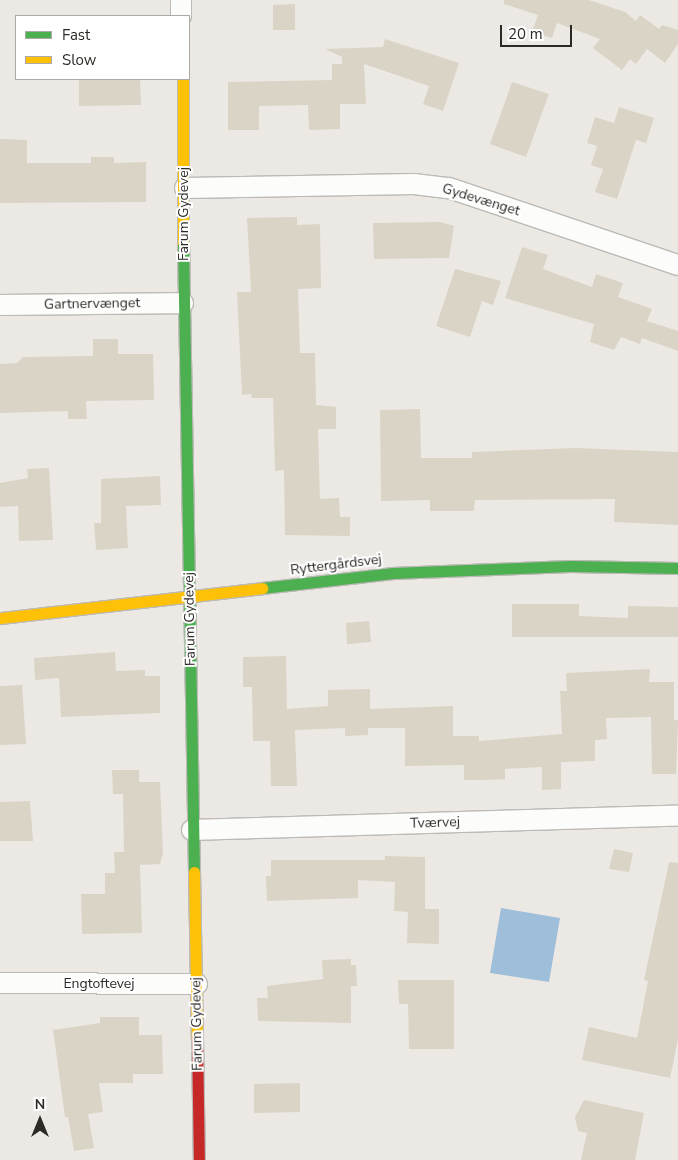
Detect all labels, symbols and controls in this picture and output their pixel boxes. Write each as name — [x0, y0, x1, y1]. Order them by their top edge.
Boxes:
legend — [15, 15, 190, 80]
scale bar — [503, 15, 576, 47]
text: 20 m — [508, 24, 543, 44]
text: Fast — [62, 25, 90, 45]
text: Slow — [62, 50, 96, 70]
street label: Farum Gydevej — [176, 167, 192, 261]
street label: Gydevænget — [440, 180, 522, 220]
street label: Gartnervænget — [44, 295, 140, 313]
street label: Ryttergårdsvej — [289, 551, 383, 579]
street label: Farum Gydevej — [181, 572, 199, 666]
street label: Tværvej — [410, 814, 460, 832]
street label: Engtoftevej — [63, 976, 135, 992]
street label: Farum Gydevej — [188, 977, 206, 1071]
north arrow — [15, 1095, 65, 1145]
text: N — [35, 1095, 45, 1114]

